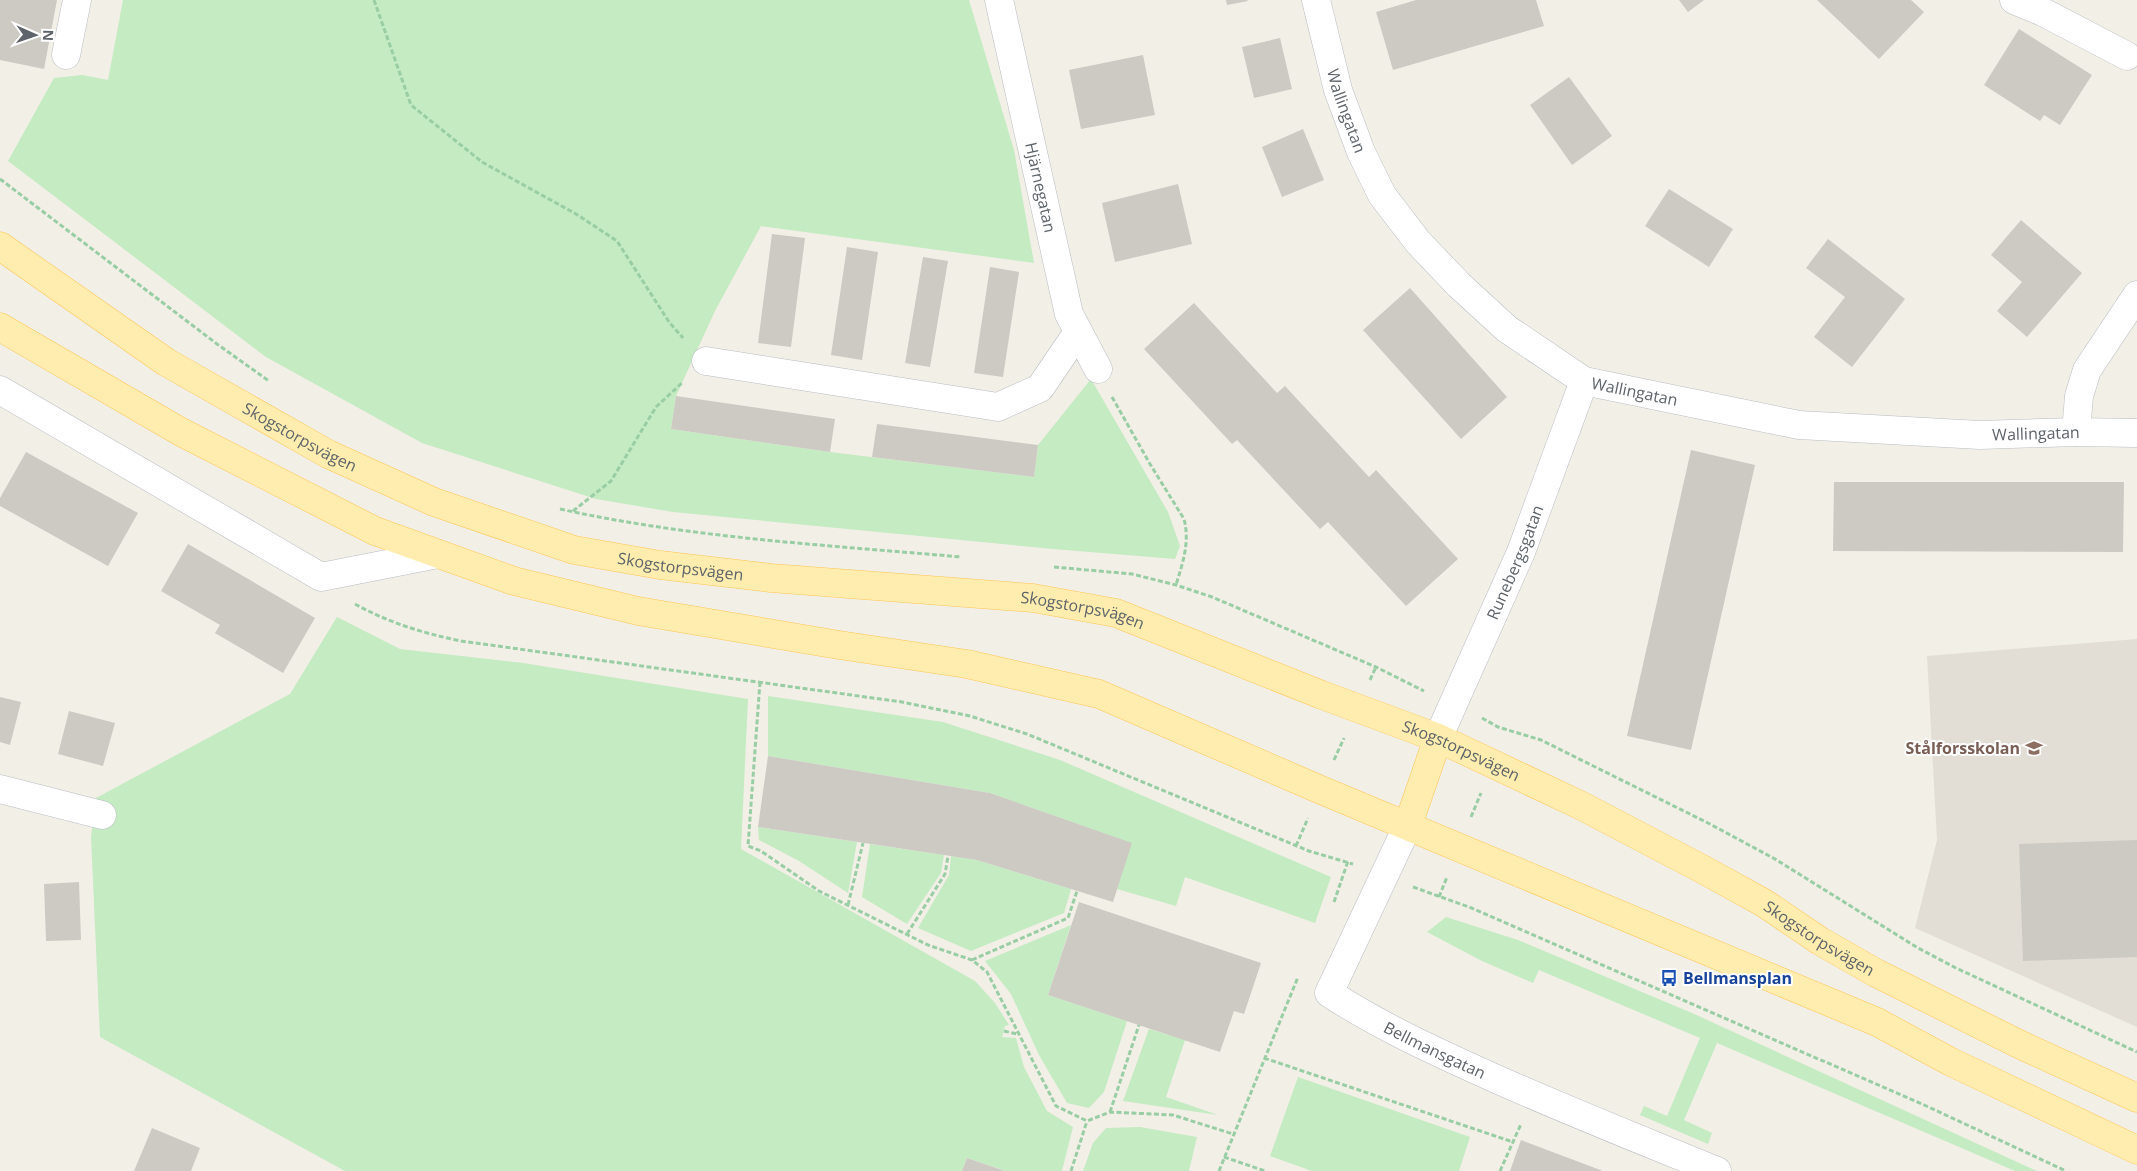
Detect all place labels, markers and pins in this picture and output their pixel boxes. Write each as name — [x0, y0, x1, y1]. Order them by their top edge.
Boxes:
place label: Stålforsskolan — [1906, 737, 2020, 759]
school or university icon: Stålforsskolan — [2024, 738, 2044, 758]
place label: Bellmansplan — [1683, 967, 1792, 989]
bus stop icon: Bellmansplan — [1659, 968, 1679, 988]

